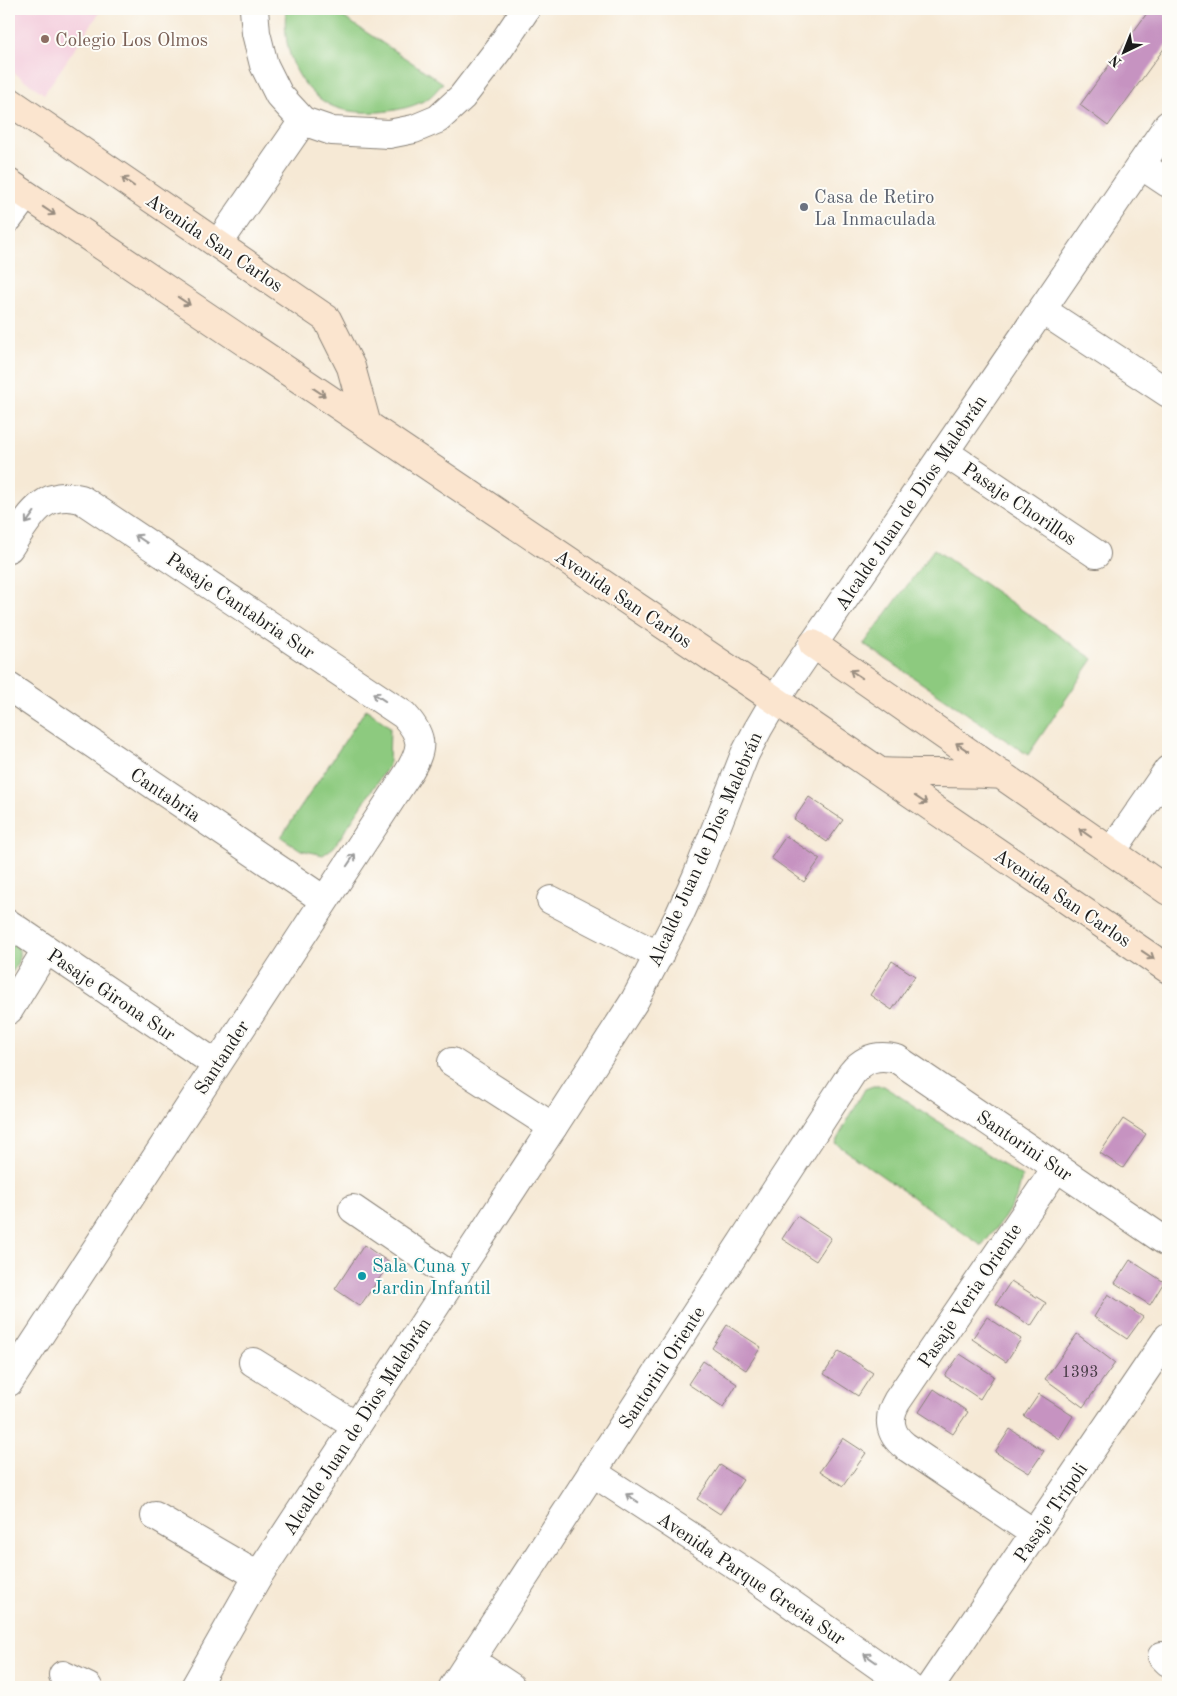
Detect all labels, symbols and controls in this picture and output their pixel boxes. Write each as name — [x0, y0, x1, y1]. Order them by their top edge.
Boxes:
north arrow — [1100, 28, 1150, 78]
place label: Colegio Los Olmos — [55, 32, 208, 51]
marker: Colegio Los Olmos — [39, 33, 51, 45]
text: N — [1107, 52, 1125, 70]
one-way arrow — [121, 177, 135, 187]
place label: Casa de Retiro La Inmaculada — [814, 189, 937, 230]
street label: Avenida San Carlos — [142, 191, 286, 297]
marker: Casa de Retiro La Inmaculada — [798, 201, 810, 213]
one-way arrow — [42, 205, 56, 216]
one-way arrow — [177, 296, 191, 307]
one-way arrow — [311, 388, 325, 398]
street label: Alcalde Juan de Dios Malebrán — [833, 392, 991, 614]
street label: Pasaje Chorillos — [958, 460, 1079, 550]
one-way arrow — [25, 511, 35, 525]
one-way arrow — [135, 534, 149, 544]
street label: Avenida San Carlos — [551, 547, 695, 653]
street label: Pasaje Cantabria Sur — [162, 550, 318, 664]
one-way arrow — [849, 669, 863, 680]
one-way arrow — [372, 692, 386, 702]
street label: Alcalde Juan de Dios Malebrán — [646, 730, 767, 970]
one-way arrow — [955, 742, 969, 752]
street label: Cantabria — [126, 766, 204, 827]
one-way arrow — [914, 795, 928, 805]
one-way arrow — [1078, 828, 1092, 838]
street label: Avenida San Carlos — [990, 846, 1134, 952]
one-way arrow — [346, 853, 356, 867]
street label: Pasaje Girona Sur — [43, 946, 178, 1046]
one-way arrow — [1141, 950, 1155, 960]
street label: Santander — [192, 1018, 254, 1099]
street label: Santorini Sur — [972, 1108, 1075, 1186]
street label: Pasaje Veria Oriente — [916, 1221, 1026, 1372]
place label: Sala Cuna y Jardin Infantil — [372, 1258, 491, 1299]
marker: Sala Cuna y Jardin Infantil — [356, 1270, 368, 1282]
street label: Santorini Oriente — [617, 1304, 710, 1433]
street label: Alcalde Juan de Dios Malebrán — [281, 1315, 436, 1539]
house number: 1393 — [1061, 1365, 1099, 1381]
street label: Pasaje Trípoli — [1012, 1460, 1092, 1566]
one-way arrow — [625, 1493, 639, 1503]
street label: Avenida Parque Grecia Sur — [653, 1510, 848, 1650]
one-way arrow — [863, 1653, 877, 1663]

